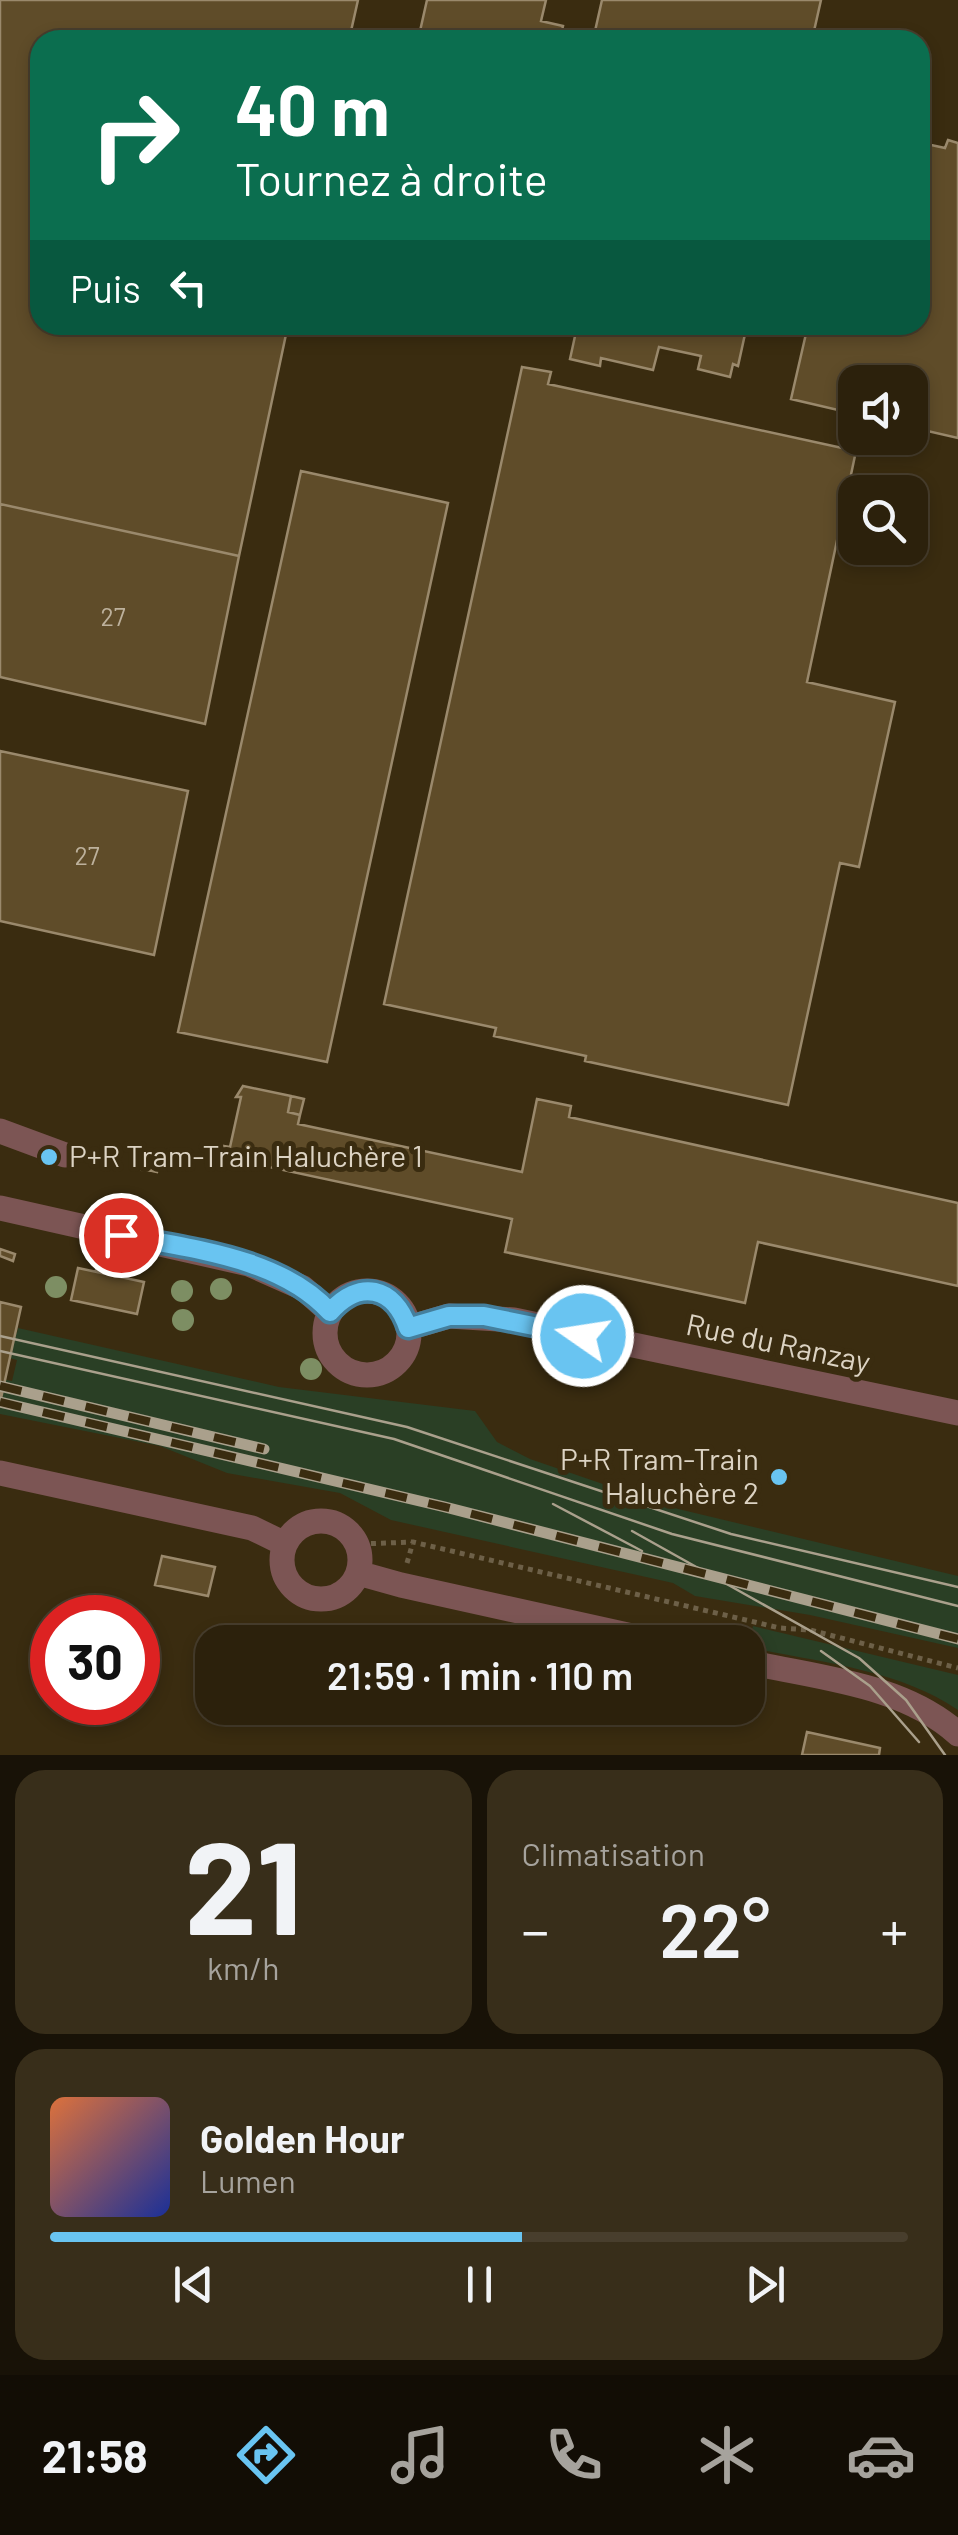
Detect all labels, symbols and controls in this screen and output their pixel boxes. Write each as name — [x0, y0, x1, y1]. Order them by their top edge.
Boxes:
text: 40 m — [235, 66, 390, 150]
icon: right — [70, 70, 200, 200]
text: Tournez à droite — [235, 151, 548, 205]
icon: left — [161, 260, 216, 315]
text: Puis — [70, 265, 141, 311]
map controls — [838, 365, 928, 565]
button: sound — [838, 365, 928, 455]
button: search — [838, 475, 928, 565]
house number: 27 — [100, 601, 126, 631]
house number: 27 — [74, 840, 100, 870]
place label: P+R Tram-Train Haluchère 1 — [69, 1137, 423, 1173]
marker: P+R Tram-Train Haluchère 1 — [38, 1146, 60, 1168]
pin — [79, 1193, 164, 1278]
icon: arrive — [94, 1208, 149, 1263]
position arrow — [531, 1284, 635, 1388]
street label: Rue du Ranzay — [683, 1305, 874, 1379]
place label: P+R Tram-Train Haluchère 2 — [560, 1440, 759, 1510]
marker: P+R Tram-Train Haluchère 2 — [768, 1466, 790, 1488]
speed limit sign: 30 — [30, 1595, 160, 1725]
text: 21:59 · 1 min · 110 m — [327, 1652, 633, 1698]
text: 21 — [184, 1805, 302, 1961]
text: Climatisation — [522, 1834, 705, 1872]
text: 22° — [659, 1883, 770, 1973]
text: − — [522, 1896, 549, 1962]
text: + — [880, 1896, 908, 1962]
text: km/h — [207, 1948, 279, 1986]
text: Golden Hour — [200, 2115, 405, 2161]
text: Lumen — [200, 2161, 296, 2199]
icon: previous — [166, 2257, 221, 2312]
icon: pause — [452, 2257, 507, 2312]
icon: next — [738, 2257, 793, 2312]
icon: directions — [231, 2420, 301, 2490]
icon: music — [385, 2420, 455, 2490]
icon: phone — [539, 2420, 609, 2490]
icon: climate — [692, 2420, 762, 2490]
icon: car — [846, 2420, 916, 2490]
text: 21:58 — [42, 2428, 148, 2482]

